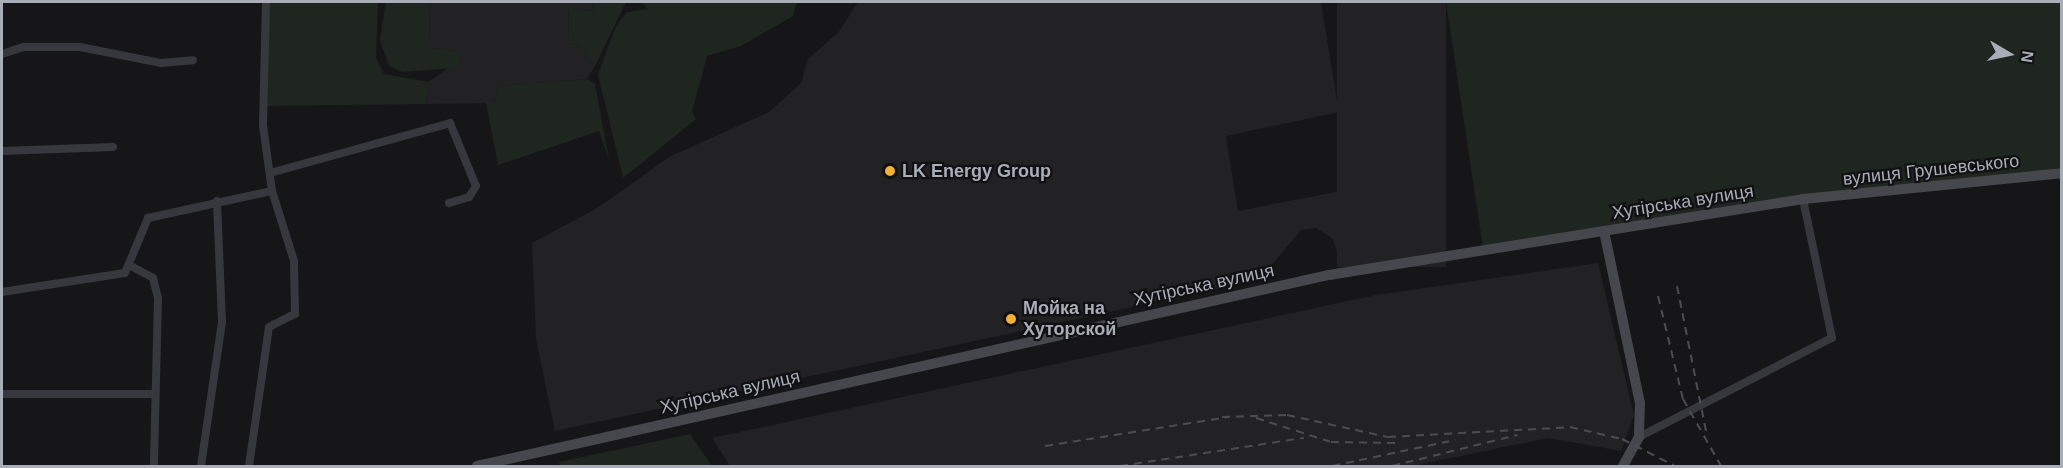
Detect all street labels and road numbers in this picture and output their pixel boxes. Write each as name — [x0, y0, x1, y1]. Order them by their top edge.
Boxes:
street label: вулиця Грушевського — [1842, 150, 2020, 190]
street label: Хутірська вулиця — [1611, 180, 1755, 224]
street label: Хутірська вулиця — [1132, 260, 1276, 310]
street label: Хутірська вулиця — [658, 365, 802, 419]

